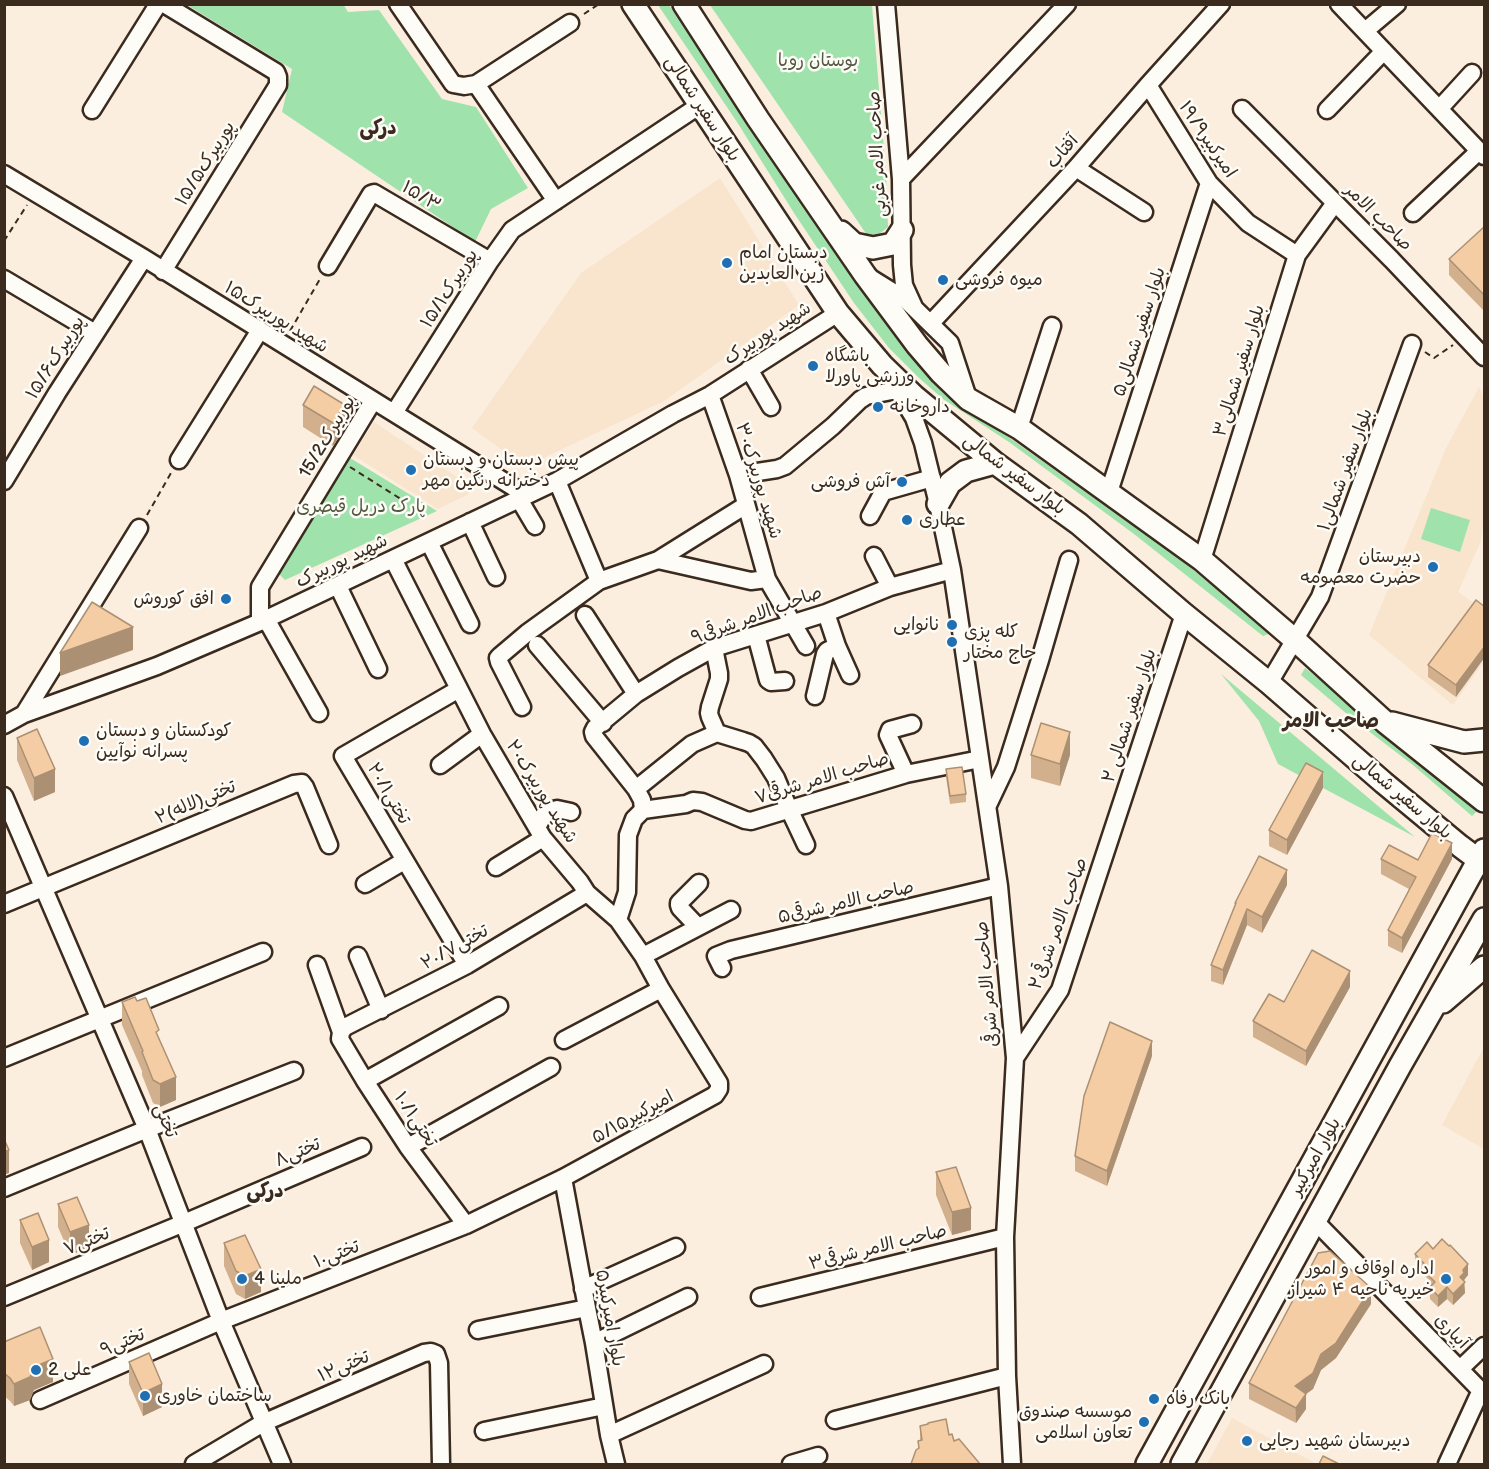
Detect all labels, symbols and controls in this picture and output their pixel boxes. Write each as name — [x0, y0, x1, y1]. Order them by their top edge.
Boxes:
park label: بوستان رویا — [778, 50, 858, 72]
street label: بلوار سفیر شمالی — [660, 52, 744, 166]
street label: صاحب الامر غربی — [864, 90, 892, 218]
street label: امیرکبیر۱۹/۹ — [1173, 98, 1241, 182]
district label: درکی — [360, 117, 396, 141]
street label: پوربیرک۱۵/۵ — [172, 118, 240, 210]
street label: آفتاب — [1042, 131, 1084, 173]
street label: ۱۵/۳ — [397, 177, 445, 217]
street label: صاحب الامر — [1340, 180, 1416, 256]
place label: دبستان امام زین العابدین — [739, 242, 828, 284]
street label: پوربیرک۱۵/۱ — [417, 246, 483, 332]
marker: دبستان امام زین العابدین — [720, 256, 734, 270]
street label: بلوار سفیر شمالی۵ — [1109, 265, 1171, 399]
place label: میوه فروشی — [955, 269, 1043, 291]
marker: میوه فروشی — [936, 273, 950, 287]
street label: شهید پوربیرک۱۵ — [220, 277, 332, 359]
street label: شهید پوربیرک — [720, 298, 816, 370]
street label: بلوار سفیر شمالی۳ — [1210, 302, 1270, 440]
street label: پوربیرک۱۵/۶ — [22, 312, 90, 404]
place label: باشگاه ورزشی پاورلا — [825, 345, 915, 388]
marker: باشگاه ورزشی پاورلا — [806, 359, 820, 373]
street label: پوربیرک15/2 — [295, 392, 361, 482]
place label: داروخانه — [890, 396, 950, 418]
marker: داروخانه — [871, 400, 885, 414]
street label: بلوار سفیر شمالی۱ — [1314, 406, 1378, 534]
street label: شهید پوربیرک۳۰ — [730, 420, 786, 542]
street label: بلوار سفیر شمالی — [959, 430, 1069, 520]
place label: پیش دبستان و دبستان دخترانه رنگین مهر — [423, 449, 579, 492]
marker: پیش دبستان و دبستان دخترانه رنگین مهر — [404, 463, 418, 477]
place label: آش فروشی — [811, 471, 890, 493]
marker: آش فروشی — [895, 475, 909, 489]
park label: پارک دریل قیصری — [296, 496, 426, 518]
place label: عطاری — [919, 509, 966, 531]
marker: عطاری — [900, 513, 914, 527]
street label: شهید پوربیرک — [293, 530, 391, 594]
place label: دبیرستان حضرت معصومه — [1300, 546, 1421, 588]
marker: دبیرستان حضرت معصومه — [1426, 560, 1440, 574]
street label: صاحب الامر شرقی۹ — [689, 582, 825, 650]
place label: افق کوروش — [133, 588, 214, 610]
marker: افق کوروش — [219, 592, 233, 606]
place label: نانوایی — [893, 614, 940, 636]
marker: نانوایی — [945, 618, 959, 632]
place label: کله پزی حاج مختار — [964, 621, 1037, 664]
marker: کله پزی حاج مختار — [945, 635, 959, 649]
street label: بلوار سفیر شمالی ۲ — [1098, 646, 1162, 786]
district label: صاحب الامر — [1283, 710, 1379, 734]
place label: کودکستان و دبستان پسرانه نوآیین — [96, 720, 232, 762]
marker: کودکستان و دبستان پسرانه نوآیین — [77, 734, 91, 748]
street label: شهید پوربیرک۲۰ — [501, 736, 581, 848]
street label: صاحب الامر شرقی۷ — [752, 748, 892, 810]
street label: بلوار سفیر شمالی — [1348, 749, 1456, 845]
street label: تختی۲۰/۱ — [362, 759, 414, 829]
street label: ۲تختی(لاله) — [152, 776, 240, 830]
street label: ۲صاحب الامر شرقی — [1025, 855, 1093, 993]
street label: صاحب الامر شرقی۵ — [776, 877, 916, 929]
street label: صاحب الامر شرقی — [972, 920, 1004, 1048]
street label: تختی۲۰/۷ — [417, 921, 493, 975]
street label: امیرکبیر۵/۱۵ — [588, 1087, 678, 1149]
street label: تختی۱۰/۱ — [389, 1088, 441, 1152]
street label: تختی — [148, 1101, 182, 1141]
street label: بلوار امیرکبیر — [1286, 1114, 1346, 1200]
street label: تختی۸ — [272, 1134, 324, 1172]
district label: درکی — [247, 1180, 283, 1204]
street label: صاحب الامر شرقی۳ — [807, 1220, 949, 1276]
street label: تختی۷ — [61, 1223, 113, 1261]
street label: تختی۱۰ — [311, 1236, 363, 1274]
place label: اداره اوقاف و امور خیریه ناحیه ۴ شیراز — [1289, 1258, 1434, 1300]
place label: ملینا 4 — [254, 1268, 302, 1290]
street label: بلوار امیرکبیر۵ — [590, 1268, 628, 1368]
marker: ملینا 4 — [235, 1272, 249, 1286]
marker: اداره اوقاف و امور خیریه ناحیه ۴ شیراز — [1439, 1272, 1453, 1286]
street label: آبیاری — [1429, 1310, 1473, 1354]
street label: تختی۹ — [97, 1324, 149, 1362]
street label: تختی۱۲ — [315, 1347, 373, 1387]
place label: علی 2 — [48, 1359, 91, 1381]
marker: علی 2 — [29, 1363, 43, 1377]
place label: ساختمان خاوری — [157, 1385, 272, 1407]
place label: بانک رفاه — [1166, 1388, 1230, 1410]
marker: ساختمان خاوری — [138, 1389, 152, 1403]
marker: بانک رفاه — [1147, 1392, 1161, 1406]
place label: موسسه صندوق تعاون اسلامی — [1019, 1401, 1132, 1444]
marker: موسسه صندوق تعاون اسلامی — [1137, 1415, 1151, 1429]
place label: دبیرستان شهید رجایی — [1259, 1430, 1411, 1452]
marker: دبیرستان شهید رجایی — [1240, 1434, 1254, 1448]

